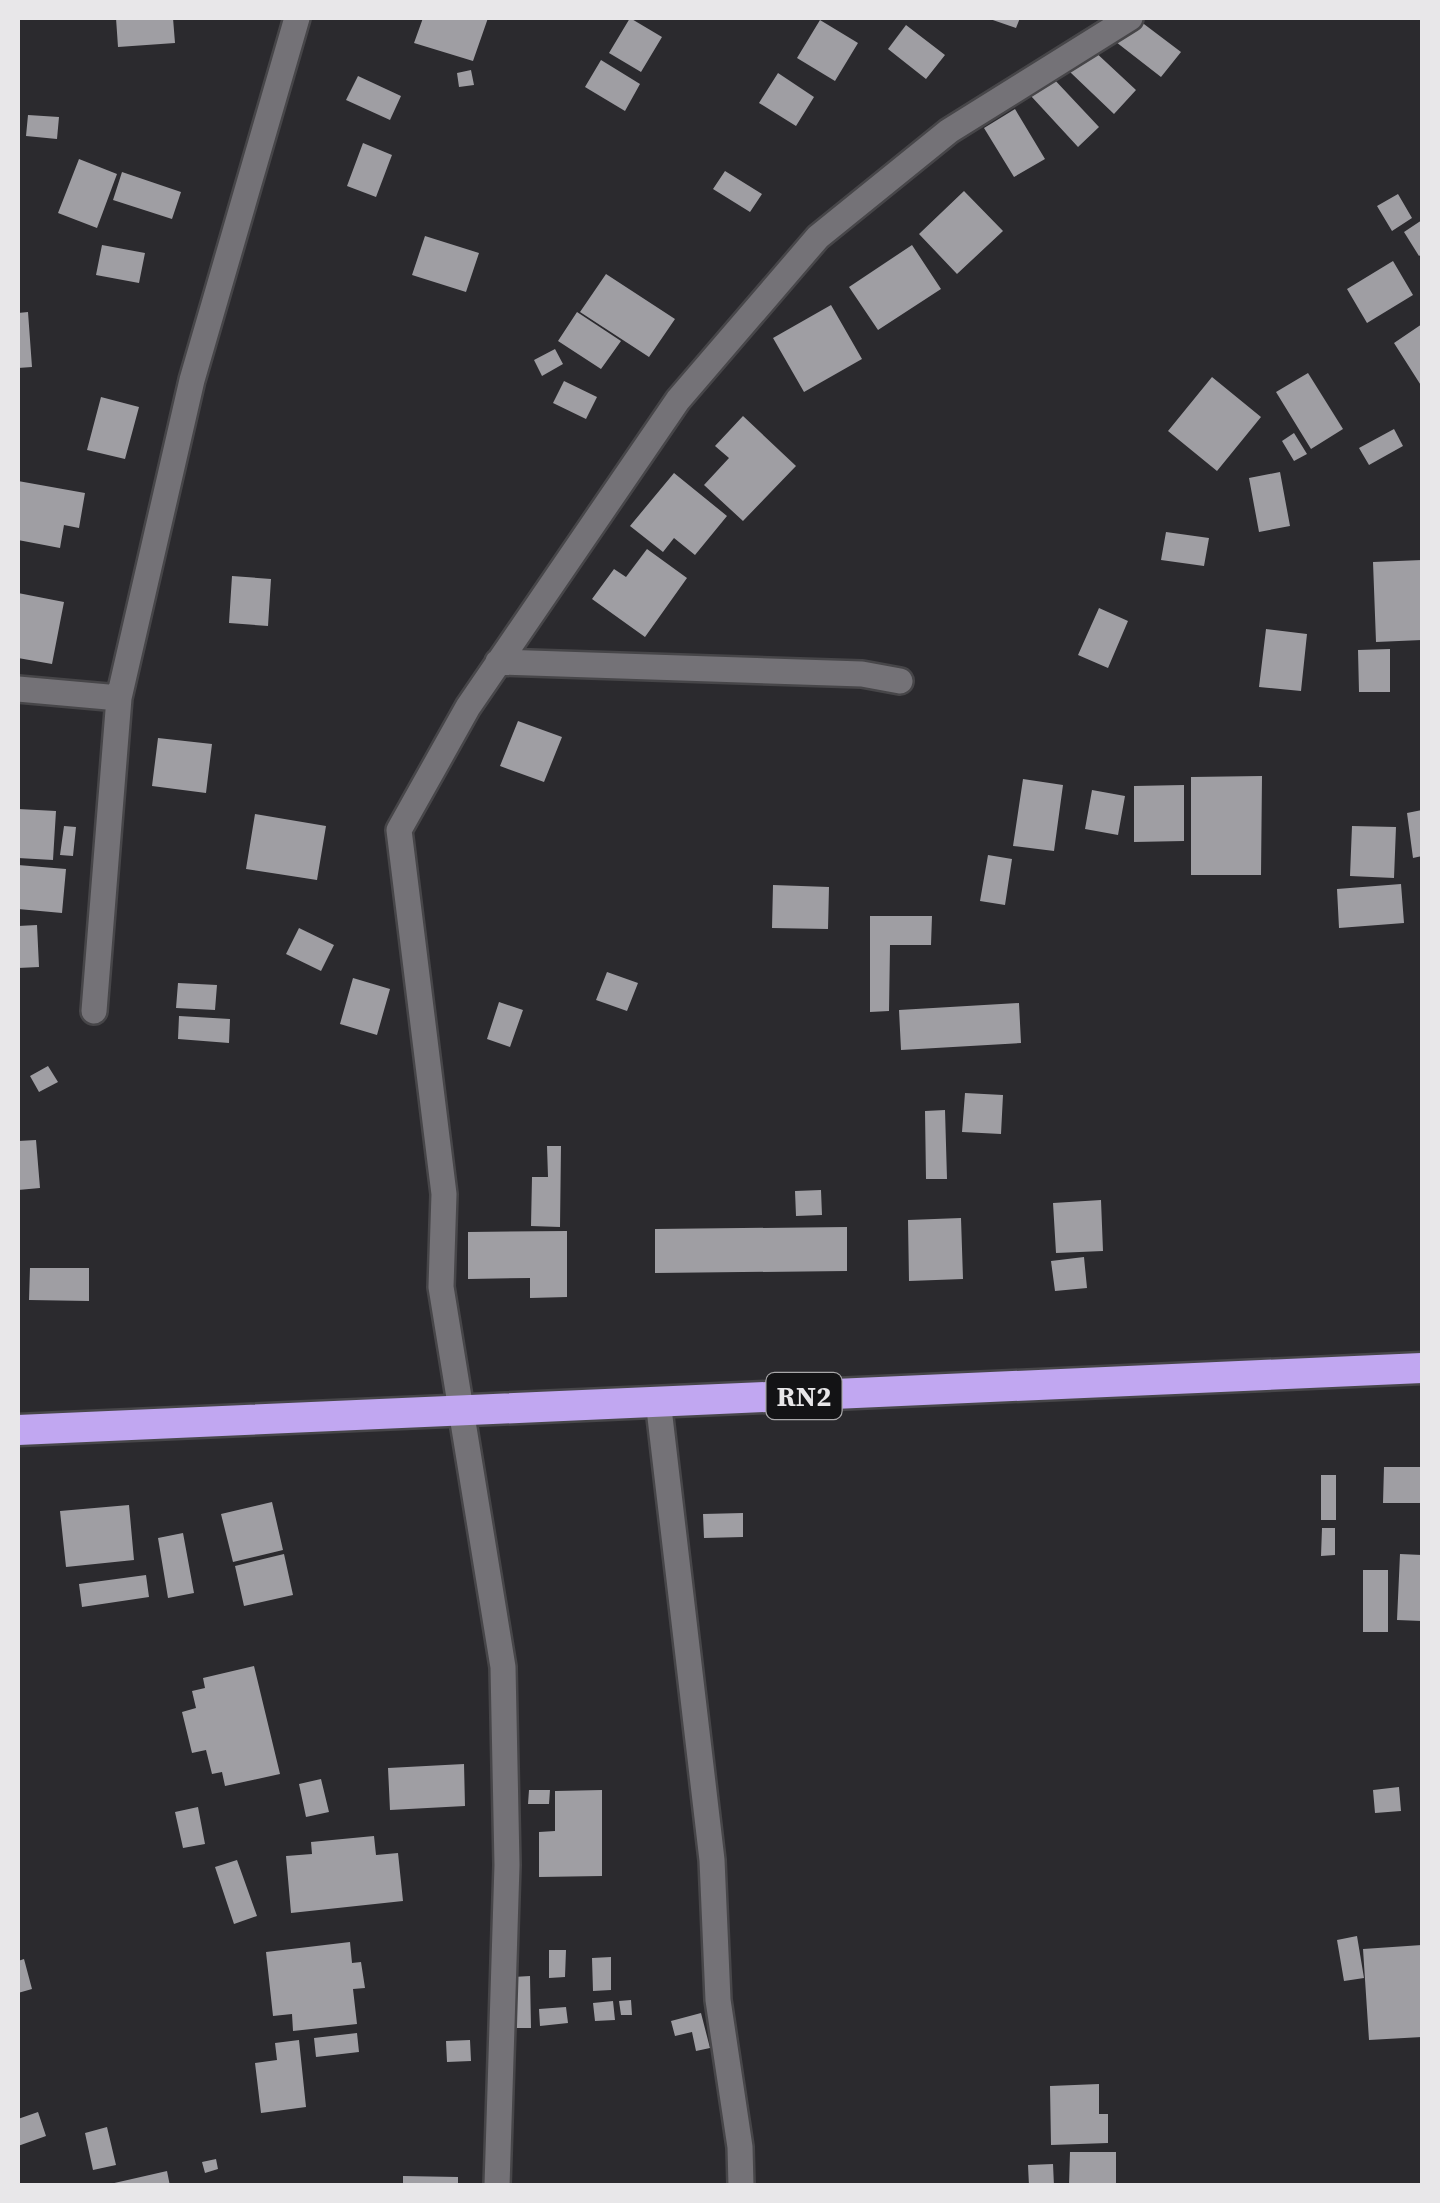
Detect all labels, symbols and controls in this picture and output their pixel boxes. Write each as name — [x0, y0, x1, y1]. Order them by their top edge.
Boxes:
road number: RN2 — [766, 1373, 842, 1419]

